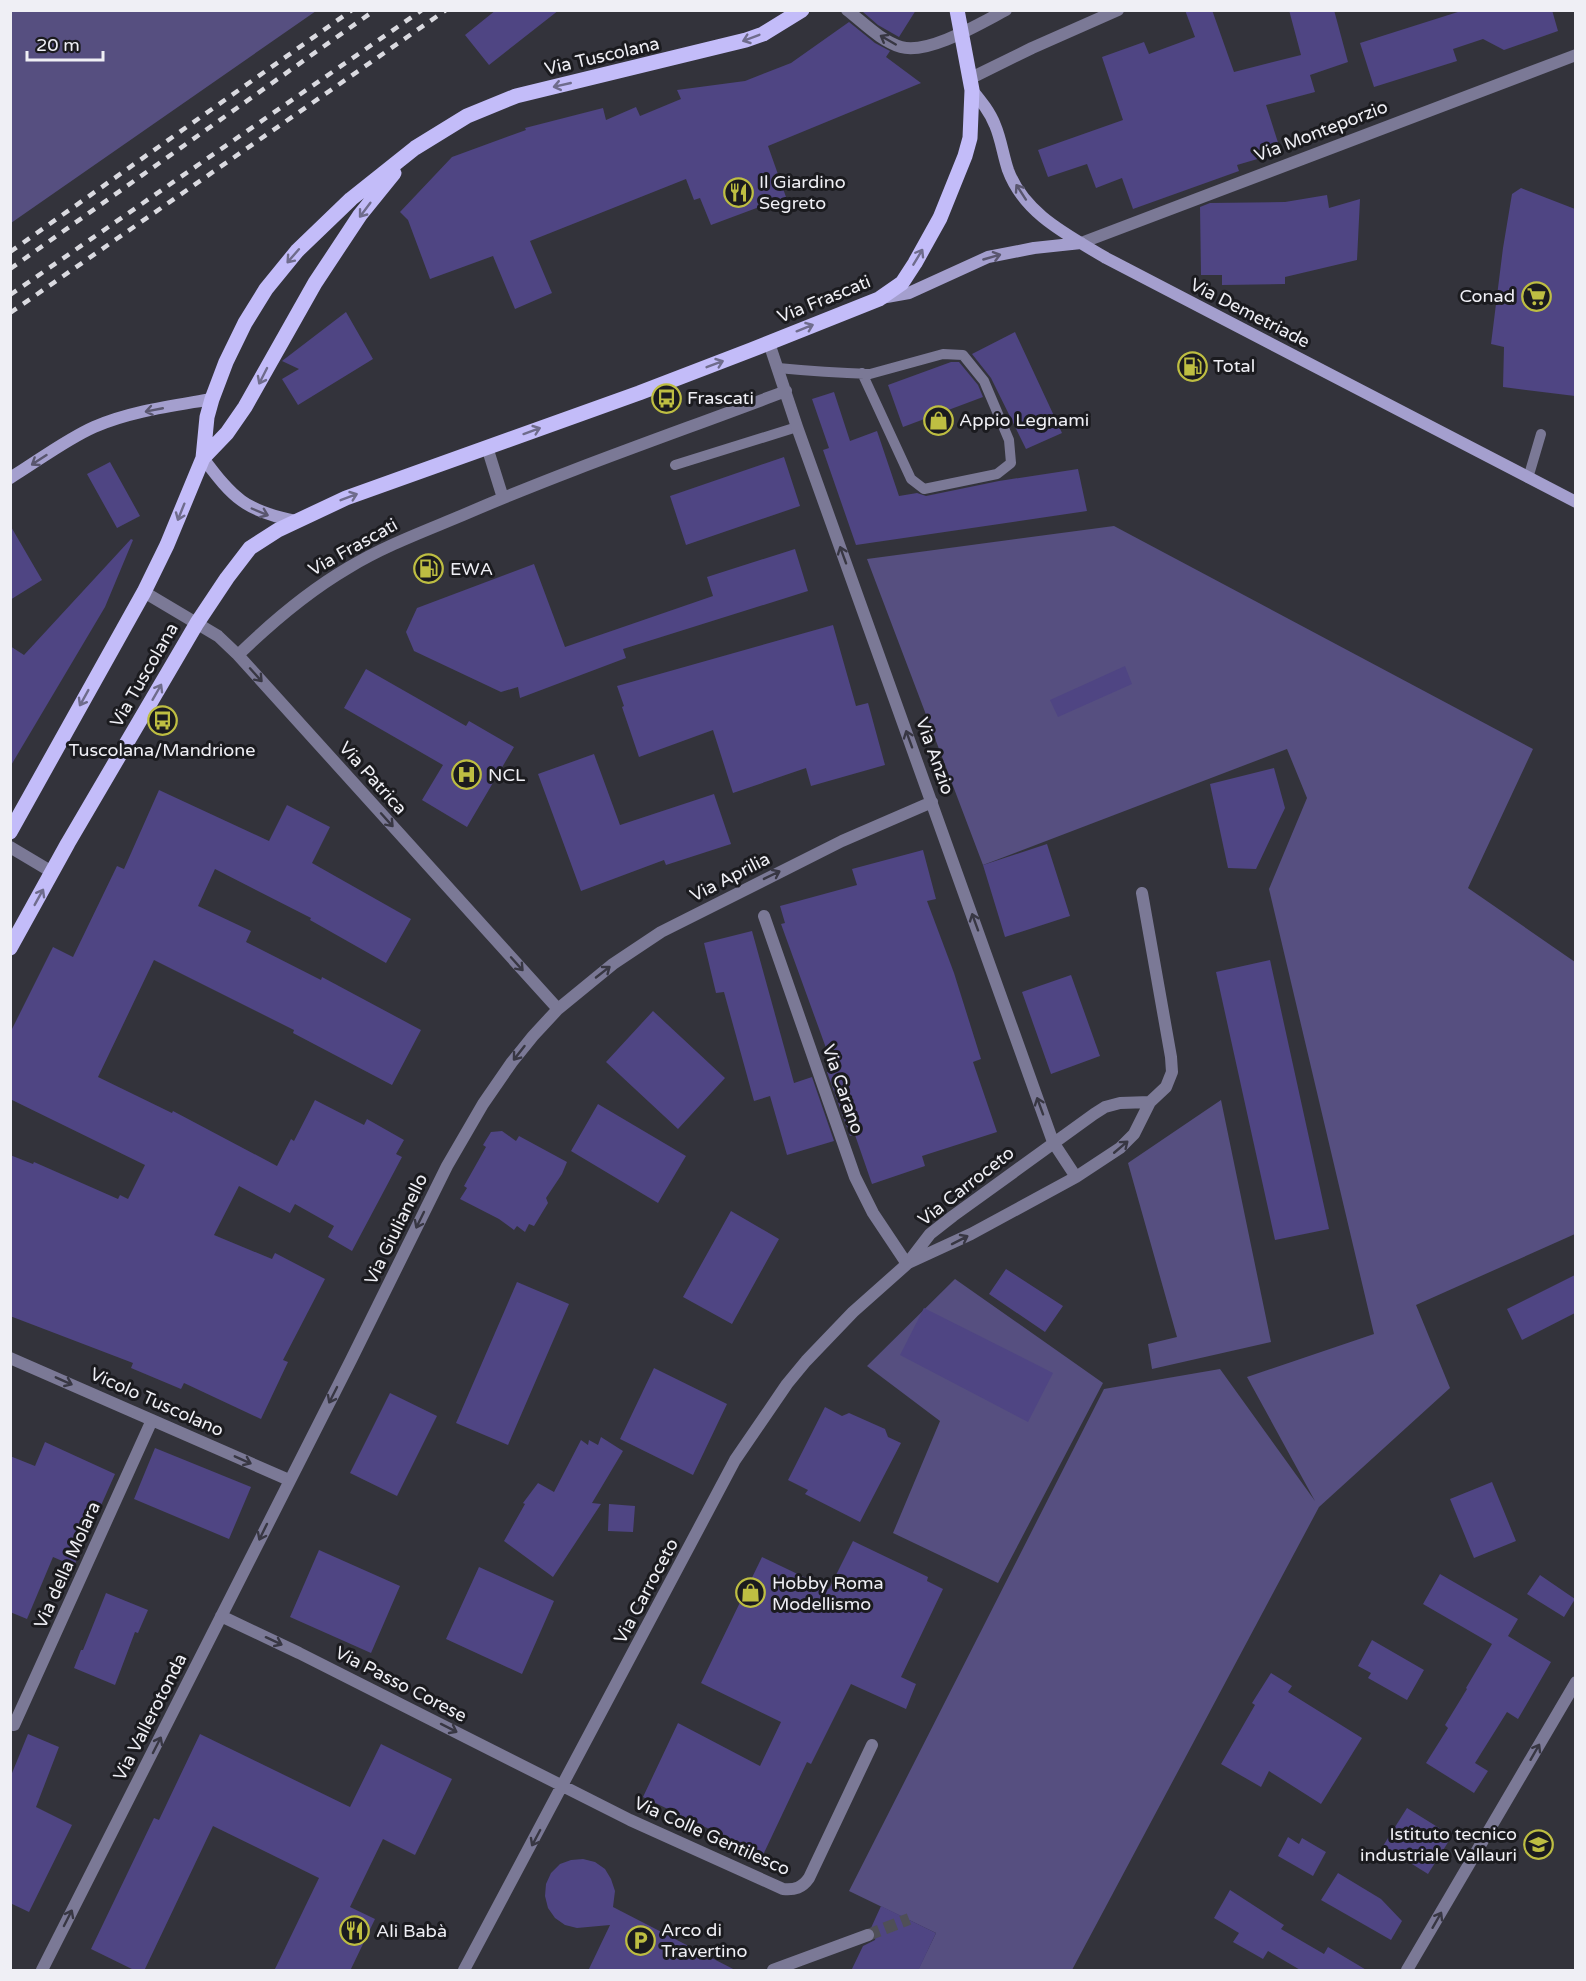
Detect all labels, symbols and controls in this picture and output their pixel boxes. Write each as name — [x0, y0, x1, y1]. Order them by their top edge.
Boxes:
scale bar — [27, 24, 104, 62]
street label: Via Tuscolana — [542, 32, 662, 80]
text: 20 m — [36, 34, 80, 56]
one-way arrow — [742, 34, 761, 45]
one-way arrow — [880, 34, 897, 46]
one-way arrow — [552, 80, 571, 92]
street label: Via Monteporzio — [1251, 95, 1391, 167]
place label: Il Giardino Segreto — [759, 171, 846, 214]
restaurant icon: Il Giardino Segreto — [722, 176, 754, 208]
one-way arrow — [1014, 184, 1027, 201]
one-way arrow — [358, 201, 371, 217]
one-way arrow — [286, 249, 300, 264]
one-way arrow — [913, 249, 925, 266]
one-way arrow — [982, 251, 1001, 262]
street label: Via Frascati — [774, 270, 874, 328]
street label: Via Demetriade — [1186, 273, 1314, 353]
supermarket icon: Conad — [1520, 280, 1552, 312]
place label: Conad — [1459, 285, 1515, 307]
one-way arrow — [796, 322, 814, 333]
fuel station icon: Total — [1176, 350, 1208, 382]
place label: Total — [1213, 355, 1255, 377]
one-way arrow — [705, 357, 724, 368]
one-way arrow — [257, 366, 269, 384]
bus stop icon: Frascati — [650, 382, 682, 414]
place label: Frascati — [687, 387, 754, 409]
shop icon: Appio Legnami — [922, 404, 954, 436]
one-way arrow — [145, 405, 165, 416]
place label: Appio Legnami — [959, 409, 1089, 431]
one-way arrow — [522, 425, 541, 436]
one-way arrow — [31, 454, 48, 466]
one-way arrow — [339, 491, 357, 502]
one-way arrow — [175, 502, 186, 521]
one-way arrow — [250, 507, 268, 518]
street label: Via Frascati — [305, 513, 401, 581]
one-way arrow — [837, 546, 848, 565]
fuel station icon: EWA — [413, 553, 445, 585]
place label: EWA — [450, 558, 493, 580]
street label: Via Tuscolana — [105, 619, 183, 731]
one-way arrow — [249, 667, 263, 682]
one-way arrow — [151, 684, 163, 701]
one-way arrow — [78, 689, 90, 706]
bus stop icon: Tuscolana/Mandrione — [146, 705, 178, 737]
street label: Via Anzio — [911, 715, 959, 798]
one-way arrow — [903, 730, 914, 749]
street label: Via Patrica — [334, 737, 412, 819]
place label: Tuscolana/Mandrione — [69, 739, 255, 761]
hospital icon: NCL — [451, 759, 483, 791]
place label: NCL — [488, 764, 526, 786]
one-way arrow — [380, 812, 394, 827]
street label: Via Aprilia — [686, 848, 774, 906]
one-way arrow — [763, 868, 781, 880]
one-way arrow — [33, 889, 45, 906]
one-way arrow — [968, 913, 979, 932]
one-way arrow — [510, 957, 524, 972]
one-way arrow — [595, 965, 611, 978]
street label: Via Carano — [817, 1041, 869, 1137]
one-way arrow — [513, 1044, 526, 1060]
one-way arrow — [1034, 1097, 1045, 1116]
one-way arrow — [1113, 1141, 1129, 1154]
street label: Via Carroceto — [913, 1142, 1019, 1230]
street label: Via Giulianello — [360, 1170, 432, 1288]
one-way arrow — [414, 1211, 426, 1228]
one-way arrow — [951, 1233, 969, 1245]
street label: Vicolo Tuscolano — [87, 1363, 227, 1441]
one-way arrow — [55, 1377, 73, 1388]
one-way arrow — [327, 1385, 338, 1403]
one-way arrow — [233, 1454, 251, 1466]
street label: Via della Molara — [29, 1498, 105, 1632]
one-way arrow — [257, 1523, 269, 1541]
street label: Via Carroceto — [609, 1535, 683, 1647]
place label: Hobby Roma Modellismo — [772, 1572, 884, 1615]
shop icon: Hobby Roma Modellismo — [735, 1577, 767, 1609]
one-way arrow — [265, 1636, 283, 1648]
street label: Via Passo Corese — [331, 1641, 471, 1727]
street label: Via Vallerotonda — [108, 1650, 192, 1784]
one-way arrow — [439, 1723, 457, 1735]
one-way arrow — [151, 1736, 163, 1754]
one-way arrow — [1529, 1744, 1541, 1761]
street label: Via Colle Gentilesco — [631, 1792, 793, 1880]
place label: Istituto tecnico industriale Vallauri — [1360, 1823, 1517, 1866]
one-way arrow — [529, 1828, 541, 1846]
school or university icon: Istituto tecnico industriale Vallauri — [1522, 1828, 1554, 1860]
one-way arrow — [63, 1910, 74, 1928]
one-way arrow — [1431, 1912, 1443, 1929]
restaurant icon: Ali Babà — [339, 1915, 371, 1947]
place label: Arco di Travertino — [661, 1919, 748, 1962]
place label: Ali Babà — [376, 1920, 447, 1942]
parking icon: Arco di Travertino — [624, 1924, 656, 1956]

